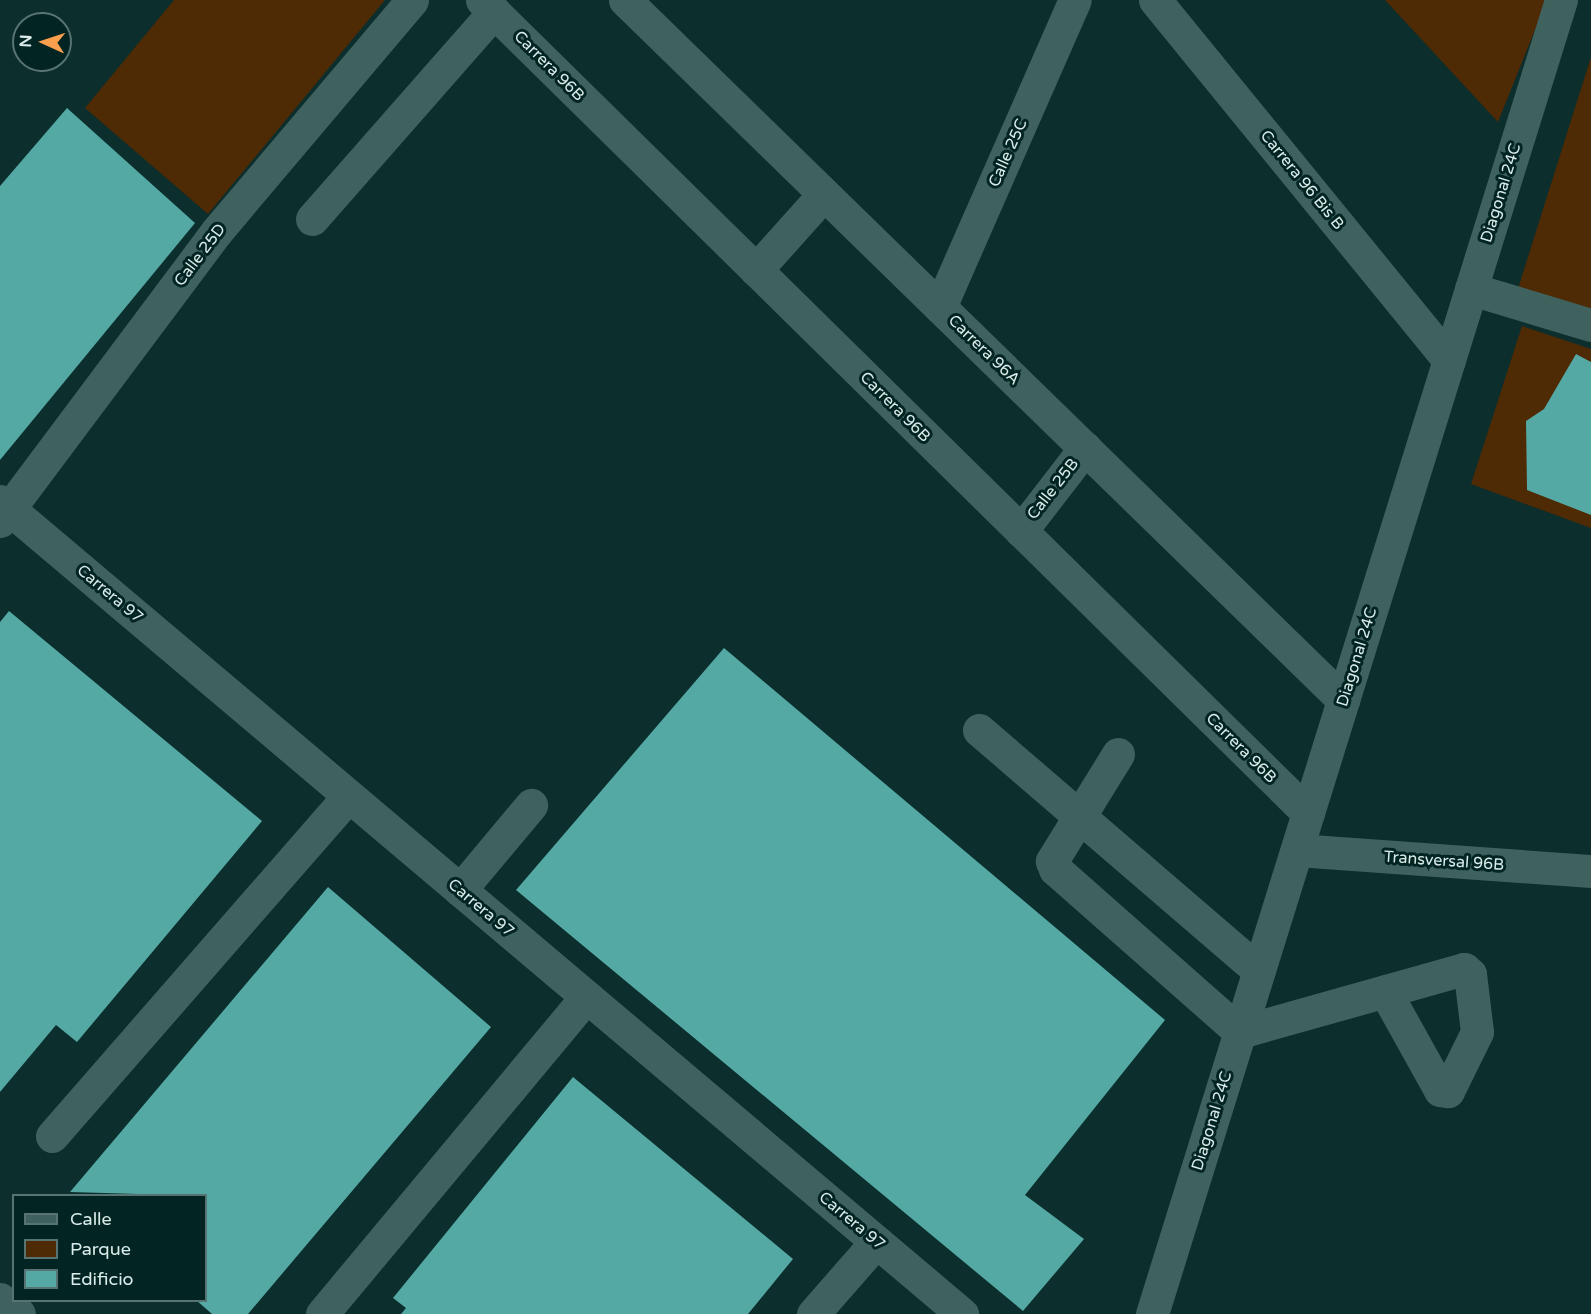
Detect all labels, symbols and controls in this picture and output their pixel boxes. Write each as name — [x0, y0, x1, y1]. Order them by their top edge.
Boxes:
north arrow — [12, 12, 72, 72]
street label: Carrera 96B — [510, 27, 588, 105]
text: N — [16, 34, 36, 48]
street label: Calle 25C — [984, 116, 1032, 190]
street label: Carrera 96 Bis B — [1256, 126, 1348, 234]
street label: Diagonal 24C — [1477, 141, 1525, 245]
street label: Calle 25D — [170, 220, 230, 290]
street label: Carrera 96A — [944, 311, 1024, 389]
street label: Carrera 96B — [856, 368, 934, 446]
street label: Calle 25B — [1023, 455, 1083, 523]
street label: Carrera 97 — [73, 561, 147, 627]
street label: Diagonal 24C — [1333, 605, 1381, 709]
street label: Carrera 96B — [1202, 709, 1280, 787]
street label: Transversal 96B — [1383, 847, 1505, 875]
street label: Carrera 97 — [444, 875, 518, 941]
street label: Diagonal 24C — [1188, 1069, 1236, 1173]
street label: Carrera 97 — [815, 1188, 889, 1254]
legend — [12, 1194, 207, 1302]
text: Calle — [70, 1208, 112, 1230]
text: Parque — [70, 1238, 131, 1260]
text: Edificio — [70, 1268, 134, 1290]

